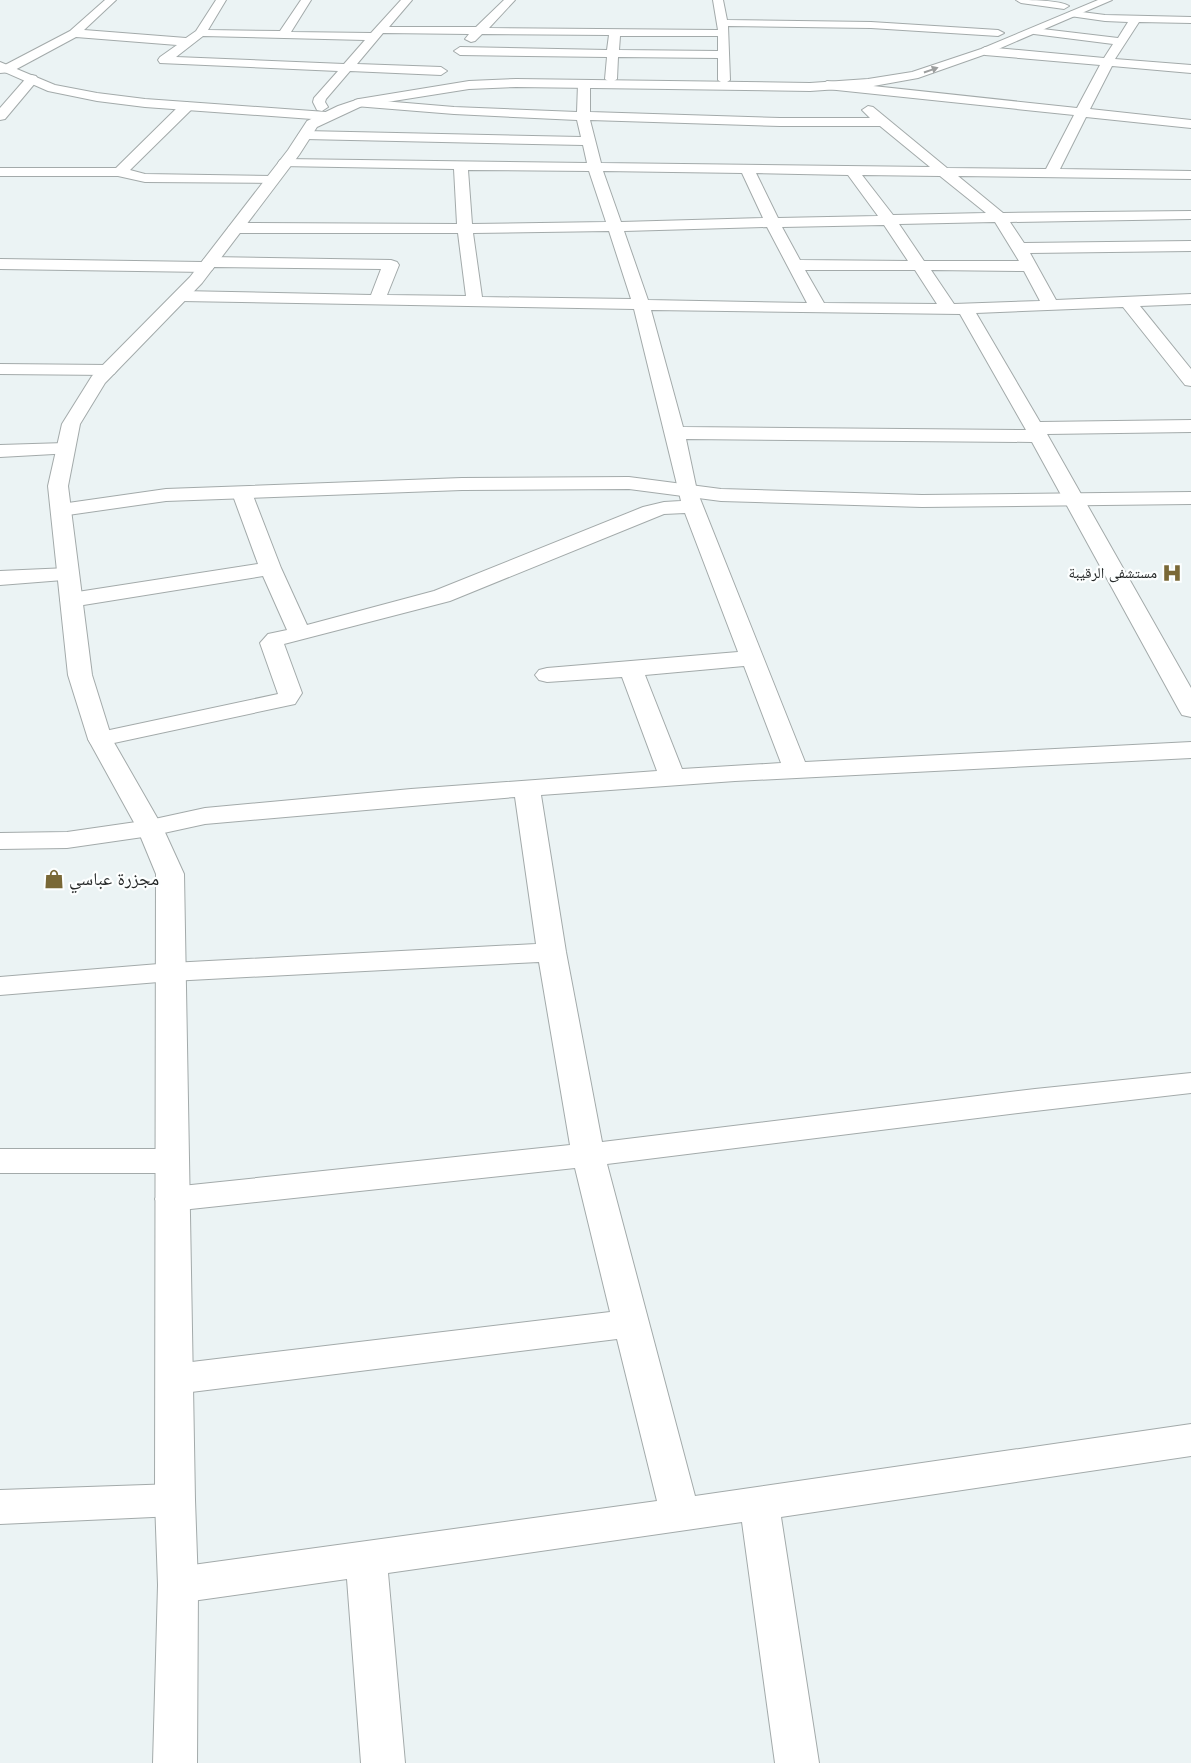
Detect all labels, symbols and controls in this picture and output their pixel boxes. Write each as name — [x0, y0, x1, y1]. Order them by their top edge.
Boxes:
one-way arrow — [923, 65, 938, 73]
place label: مستشفى الرقيبة — [1069, 562, 1157, 584]
hospital icon: مستشفى الرقيبة — [1161, 562, 1183, 584]
place label: مجزرة عباسي — [69, 866, 159, 894]
shop icon: مجزرة عباسي — [43, 868, 65, 890]

